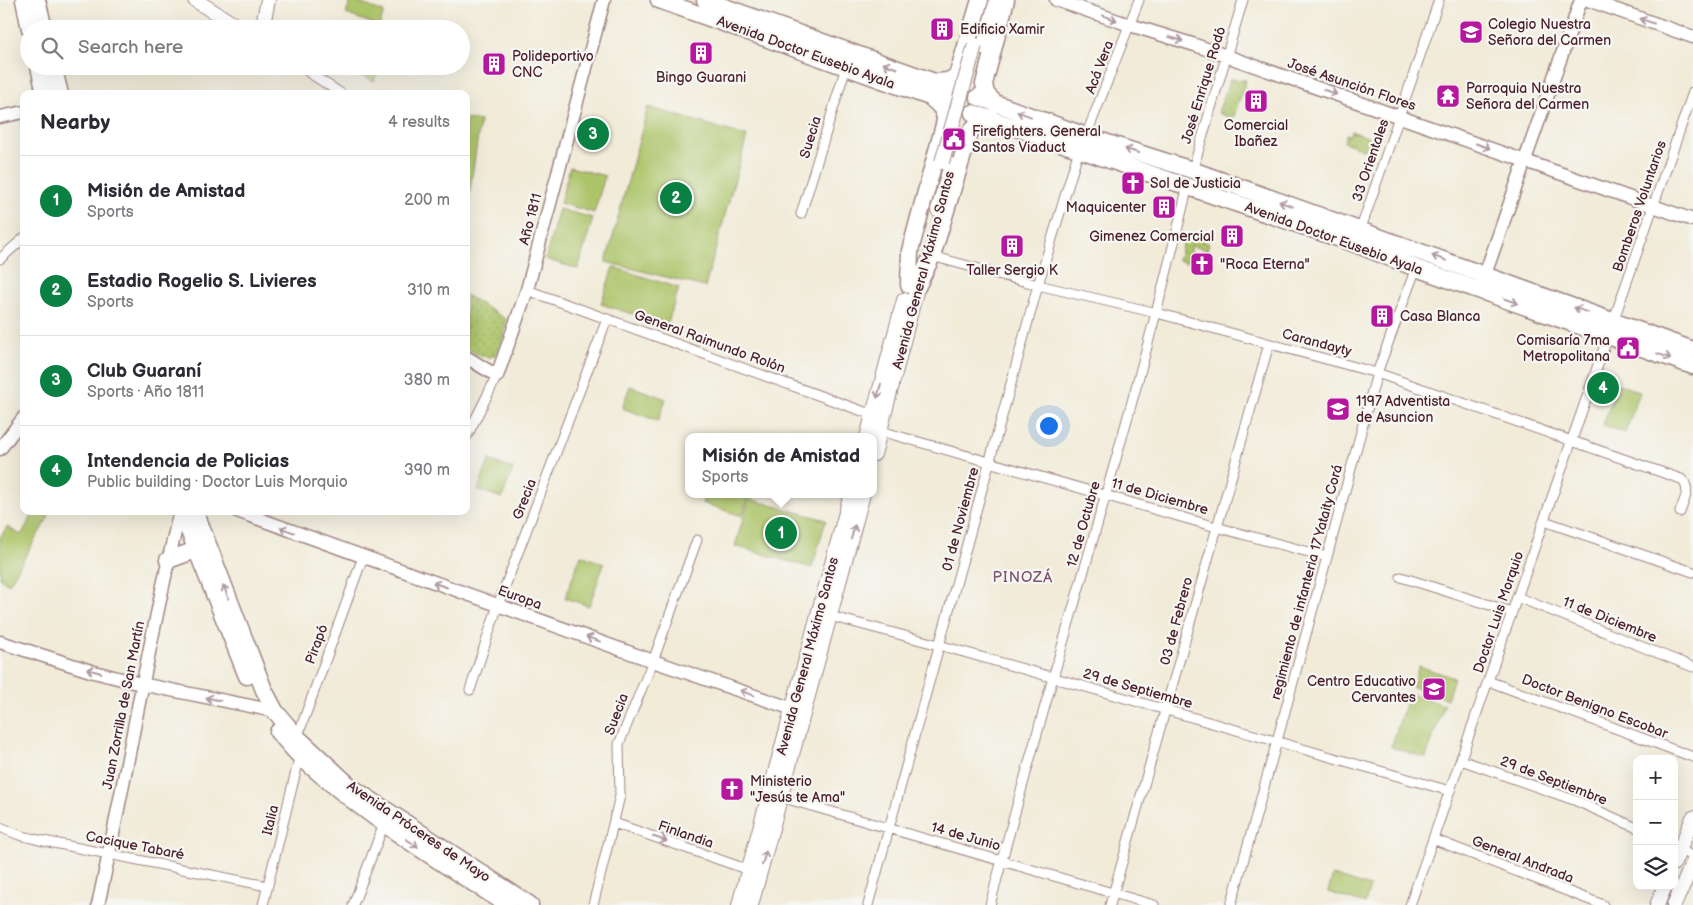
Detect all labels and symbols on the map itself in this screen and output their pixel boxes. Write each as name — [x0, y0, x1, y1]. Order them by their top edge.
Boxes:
street label: Avenida Doctor Eusebio Ayala — [715, 12, 897, 93]
one-way arrow — [1101, 14, 1117, 24]
building icon: Edificio Xamir — [929, 16, 955, 42]
place label: Colegio Nuestra Señora del Carmen — [1488, 16, 1611, 49]
one-way arrow — [1640, 16, 1655, 25]
school or university icon: Colegio Nuestra Señora del Carmen — [1458, 19, 1484, 45]
place label: Edificio Xamir — [960, 21, 1046, 38]
street label: José Enrique Rodó — [1178, 25, 1229, 146]
one-way arrow — [1168, 35, 1184, 44]
street label: Acá Vera — [1082, 38, 1117, 96]
building icon: Bingo Guarani — [688, 40, 714, 66]
place label: Polideportivo CNC — [512, 48, 594, 81]
building icon: Polideportivo CNC — [481, 51, 507, 77]
street label: José Asunción Flores — [1285, 55, 1418, 114]
one-way arrow — [883, 61, 899, 70]
place label: Bingo Guarani — [656, 69, 746, 86]
place label: Parroquia Nuestra Señora del Carmen — [1466, 80, 1589, 113]
temple icon: Parroquia Nuestra Señora del Carmen — [1435, 83, 1461, 109]
building icon: Comercial Ibañez — [1243, 88, 1269, 114]
one-way arrow — [1322, 88, 1337, 97]
one-way arrow — [1017, 109, 1032, 118]
street label: Suecia — [796, 114, 825, 160]
pin: 3 — [577, 115, 609, 153]
place label: Comercial Ibañez — [1224, 117, 1288, 150]
street label: 33 Orientales — [1348, 117, 1393, 204]
place label: Firefighters. General Santos Viaduct — [972, 123, 1101, 156]
public building icon: Firefighters. General Santos Viaduct — [941, 126, 967, 152]
street label: Bomberos Voluntarios — [1609, 138, 1670, 274]
one-way arrow — [1475, 142, 1491, 151]
one-way arrow — [1125, 146, 1141, 155]
street label: Avenida General Máximo Santos — [889, 169, 958, 371]
church icon: Sol de Justicia — [1120, 170, 1146, 196]
place label: Sol de Justicia — [1150, 175, 1241, 192]
pin: 2 — [660, 179, 692, 217]
street label: Año 1811 — [515, 192, 546, 247]
building icon: Maquicenter — [1151, 194, 1177, 220]
street label: Avenida Doctor Eusebio Ayala — [1243, 198, 1425, 279]
place label: Maquicenter — [1066, 199, 1147, 216]
one-way arrow — [1279, 199, 1294, 208]
building icon: Gimenez Comercial — [1219, 223, 1245, 249]
place label: Gimenez Comercial — [1089, 228, 1214, 245]
building icon: Taller Sergio K — [999, 233, 1025, 259]
church icon: "Roca Eterna" — [1189, 251, 1215, 277]
one-way arrow — [1432, 253, 1447, 262]
place label: "Roca Eterna" — [1220, 256, 1310, 273]
place label: Taller Sergio K — [966, 262, 1059, 279]
one-way arrow — [1503, 297, 1519, 307]
building icon: Casa Blanca — [1369, 303, 1395, 329]
one-way arrow — [1574, 305, 1590, 314]
street label: General Raimundo Rolón — [632, 306, 788, 377]
place label: Casa Blanca — [1400, 308, 1480, 325]
street label: Carandayty — [1280, 325, 1354, 360]
place label: Comisaría 7ma Metropolitana — [1516, 332, 1610, 365]
public building icon: Comisaría 7ma Metropolitana — [1615, 335, 1641, 361]
one-way arrow — [1656, 351, 1672, 361]
pin: 4 — [1587, 369, 1619, 407]
one-way arrow — [874, 382, 884, 398]
place label: 1197 Adventista de Asuncion — [1356, 393, 1450, 426]
school or university icon: 1197 Adventista de Asuncion — [1325, 396, 1351, 422]
your location — [1036, 413, 1062, 439]
street label: regimiento de infanteria 17 Yataity Corá — [1267, 463, 1346, 702]
street label: 01 de Noviembre — [938, 465, 983, 573]
street label: 11 de Diciembre — [1110, 475, 1210, 518]
street label: Grecia — [509, 476, 540, 522]
street label: 12 de Octubre — [1063, 479, 1104, 569]
pin: 1 — [765, 514, 797, 552]
one-way arrow — [280, 525, 296, 534]
one-way arrow — [848, 525, 858, 541]
street label: Doctor Luis Morquio — [1470, 549, 1527, 675]
street label: Avenida General Máximo Santos — [773, 555, 842, 757]
district label: PINOZÁ — [993, 568, 1053, 587]
street label: 03 de Febrero — [1157, 575, 1196, 667]
one-way arrow — [433, 580, 449, 589]
street label: Europa — [496, 582, 544, 613]
one-way arrow — [221, 585, 230, 600]
street label: 11 de Diciembre — [1560, 593, 1659, 646]
street label: Juan Zorrilla de San Martín — [99, 619, 148, 791]
street label: Pirapó — [301, 622, 331, 666]
one-way arrow — [586, 634, 602, 643]
street label: 29 de Septiembre — [1081, 665, 1195, 712]
one-way arrow — [87, 666, 103, 676]
street label: Doctor Benigno Escobar — [1519, 671, 1671, 743]
place label: Centro Educativo Cervantes — [1307, 673, 1416, 706]
school or university icon: Centro Educativo Cervantes — [1421, 676, 1447, 702]
one-way arrow — [739, 688, 755, 697]
street label: Suecia — [601, 691, 632, 737]
one-way arrow — [205, 693, 221, 703]
street label: 29 de Septiembre — [1498, 752, 1610, 809]
place label: Ministerio "Jesús te Ama" — [750, 773, 845, 806]
church icon: Ministerio "Jesús te Ama" — [719, 776, 745, 802]
street label: Avenida Próceres de Mayo — [344, 777, 494, 886]
street label: Italia — [259, 803, 282, 837]
street label: Finlandia — [656, 817, 716, 852]
street label: 14 de Junio — [929, 818, 1003, 854]
street label: Cacique Tabaré — [84, 828, 186, 863]
street label: General Andrada — [1469, 832, 1576, 887]
one-way arrow — [652, 835, 668, 844]
one-way arrow — [405, 838, 419, 848]
one-way arrow — [760, 850, 769, 866]

